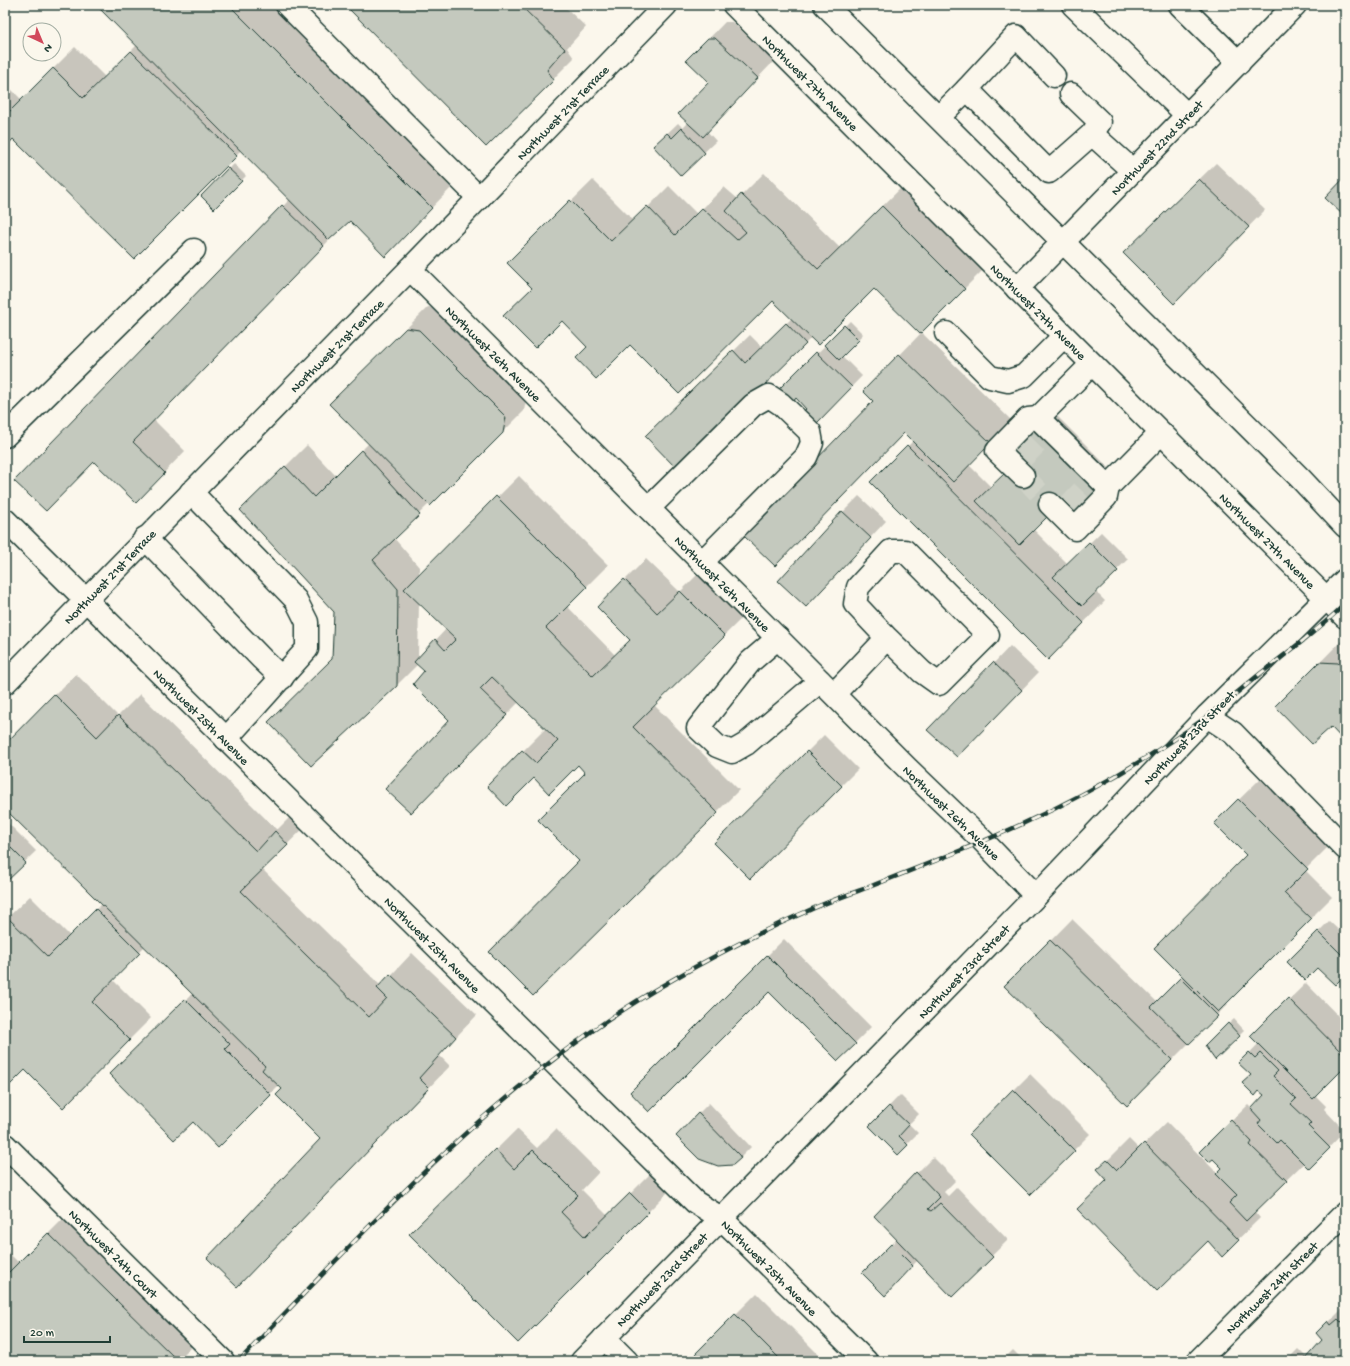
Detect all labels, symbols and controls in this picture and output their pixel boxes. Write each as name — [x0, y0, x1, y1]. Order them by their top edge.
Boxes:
north arrow — [22, 22, 62, 62]
street label: Northwest 27th Avenue — [758, 33, 861, 135]
text: N — [41, 41, 54, 55]
street label: Northwest 21st Terrace — [515, 63, 613, 164]
street label: Northwest 22nd Street — [1109, 97, 1208, 199]
street label: Northwest 27th Avenue — [986, 262, 1089, 364]
street label: Northwest 21st Terrace — [288, 297, 388, 397]
street label: Northwest 26th Avenue — [441, 304, 544, 406]
street label: Northwest 27th Avenue — [1215, 491, 1318, 593]
street label: Northwest 21st Terrace — [62, 527, 160, 628]
street label: Northwest 26th Avenue — [670, 534, 773, 636]
street label: Northwest 25th Avenue — [149, 667, 252, 769]
street label: Northwest 23rd Street — [1141, 687, 1240, 789]
street label: Northwest 26th Avenue — [898, 763, 1002, 864]
street label: Northwest 25th Avenue — [380, 895, 483, 997]
street label: Northwest 23rd Street — [916, 921, 1015, 1023]
street label: Northwest 24th Court — [65, 1207, 161, 1304]
street label: Northwest 25th Avenue — [717, 1218, 820, 1320]
street label: Northwest 23rd Street — [614, 1229, 713, 1331]
street label: Northwest 24th Street — [1223, 1238, 1323, 1338]
scale bar — [24, 1318, 110, 1344]
text: 20 m — [30, 1327, 55, 1341]

